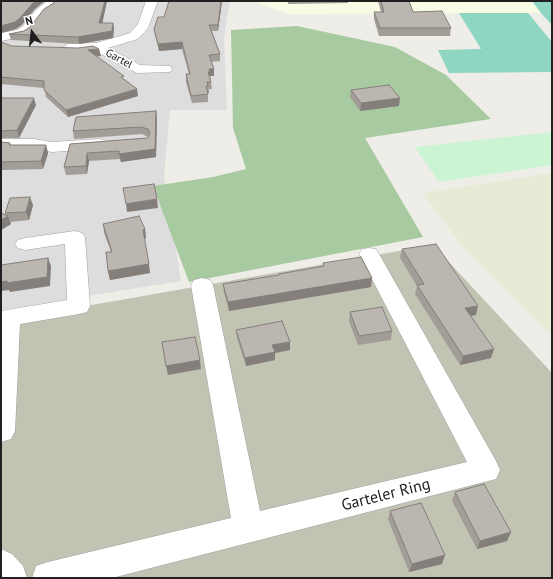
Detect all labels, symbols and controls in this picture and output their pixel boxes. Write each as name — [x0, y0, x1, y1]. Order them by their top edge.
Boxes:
north arrow — [12, 12, 52, 52]
text: N — [24, 13, 34, 28]
street label: Gartel — [103, 46, 135, 72]
street label: Garteler Ring — [340, 475, 432, 515]

